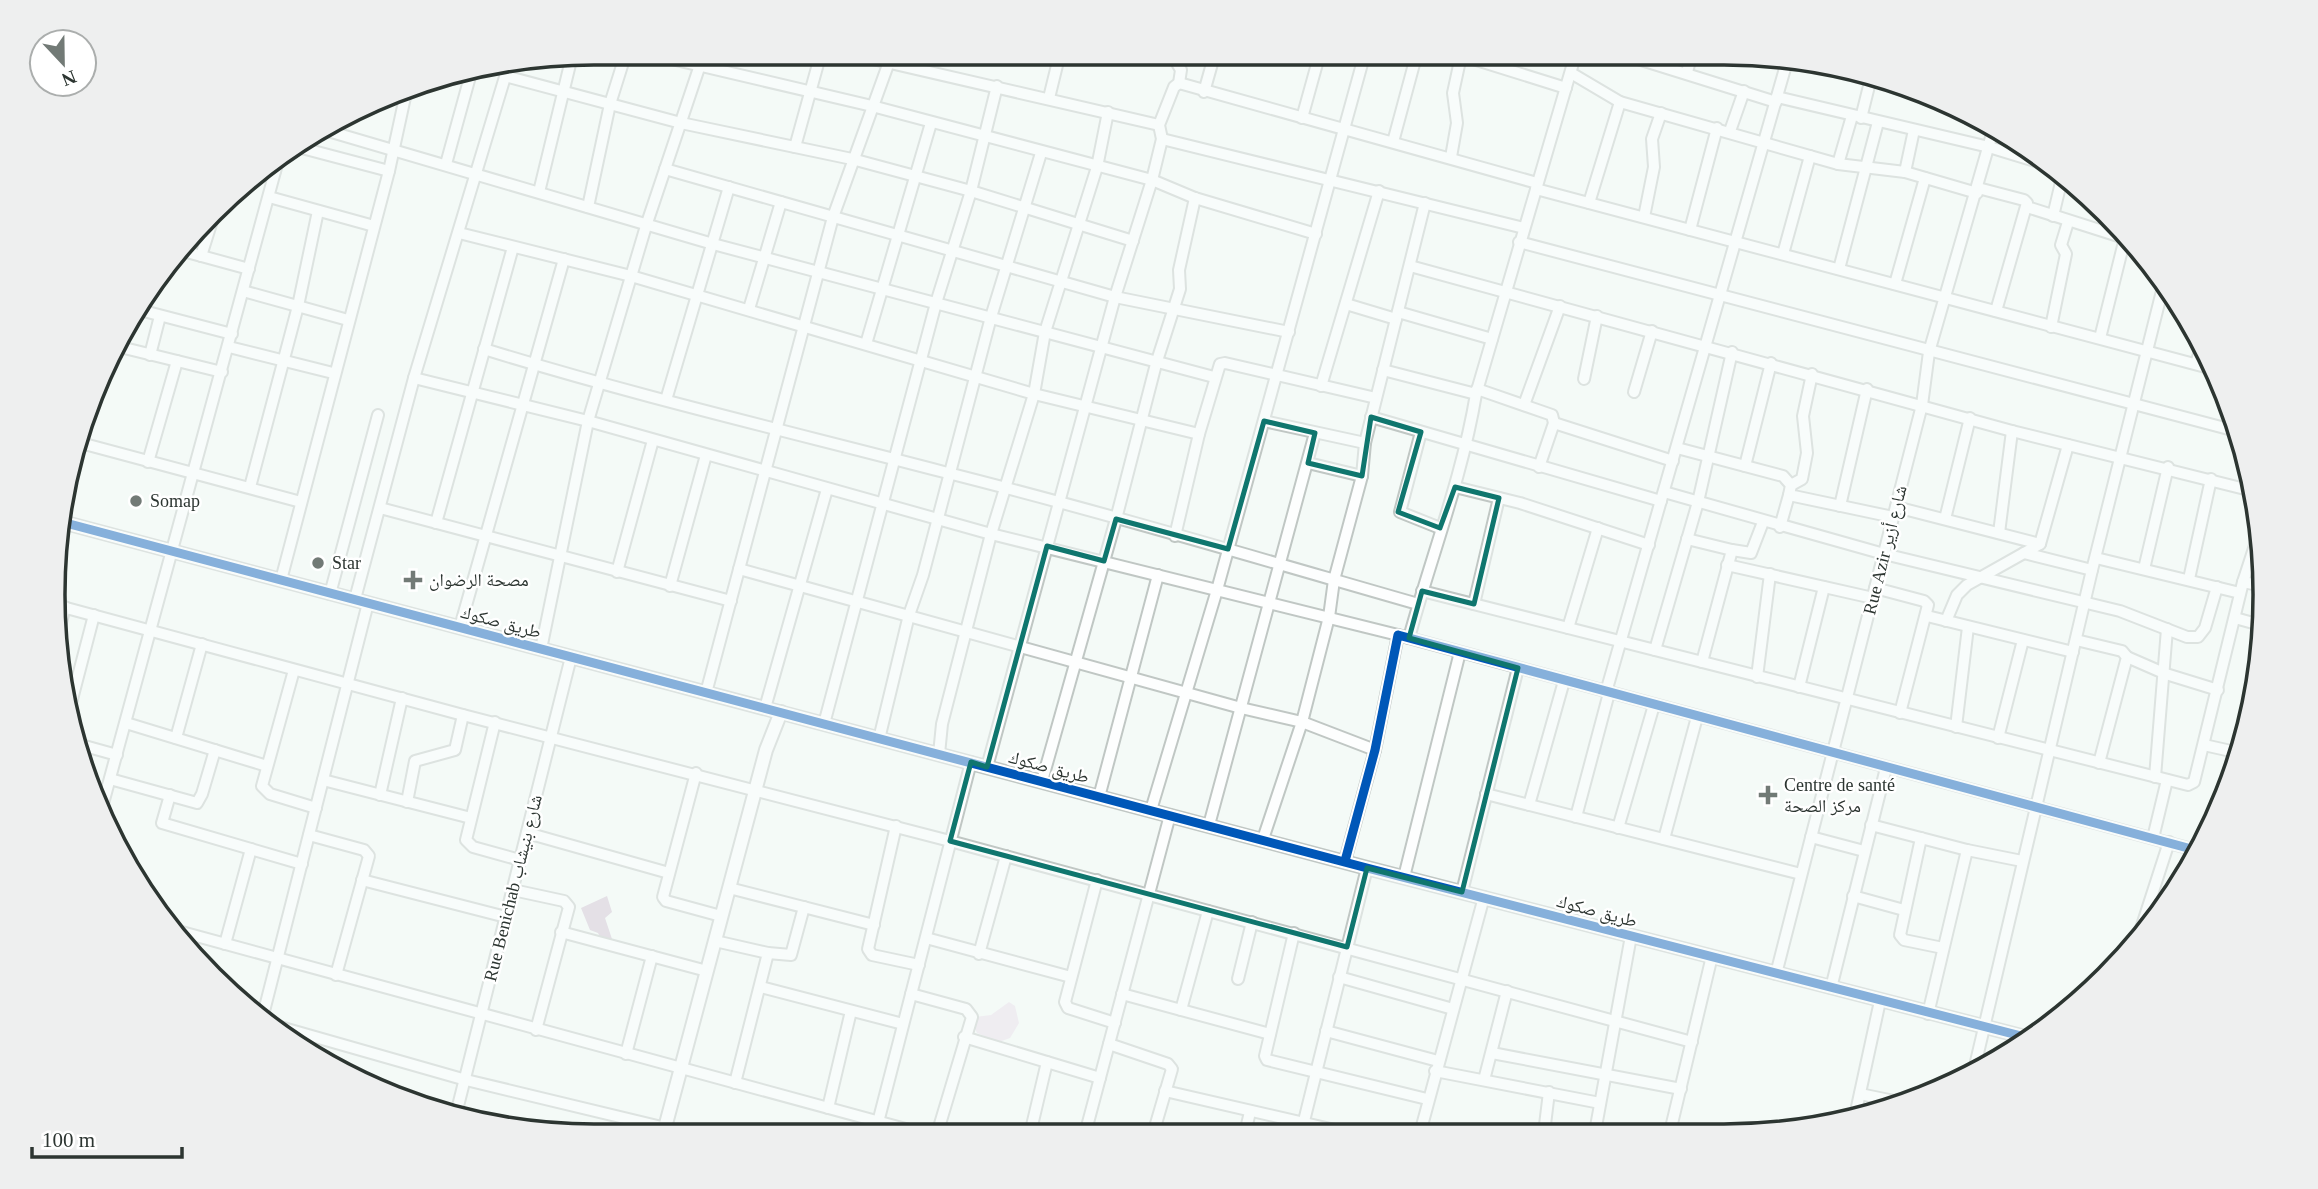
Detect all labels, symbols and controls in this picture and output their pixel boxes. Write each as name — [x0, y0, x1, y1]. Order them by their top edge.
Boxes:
north arrow — [28, 28, 98, 98]
text: N — [59, 66, 79, 91]
street label: Rue Azir شارع أزير — [1859, 483, 1912, 617]
place label: Somap — [150, 491, 200, 511]
marker: Somap — [128, 493, 144, 509]
place label: Star — [332, 553, 361, 573]
marker: Star — [310, 555, 326, 571]
marker: مصحة الرضوان — [403, 570, 423, 590]
place label: مصحة الرضوان — [429, 570, 529, 591]
street label: طريق صكوك — [458, 602, 543, 643]
street label: طريق صكوك — [1006, 747, 1091, 788]
place label: Centre de santé مركز الصحة — [1784, 775, 1895, 816]
marker: Centre de santé مركز الصحة — [1758, 785, 1778, 805]
street label: Rue Benichab شارع بنيشاب — [480, 793, 547, 984]
street label: طريق صكوك — [1554, 891, 1639, 932]
scale bar — [32, 1116, 182, 1160]
text: 100 m — [42, 1128, 95, 1152]

